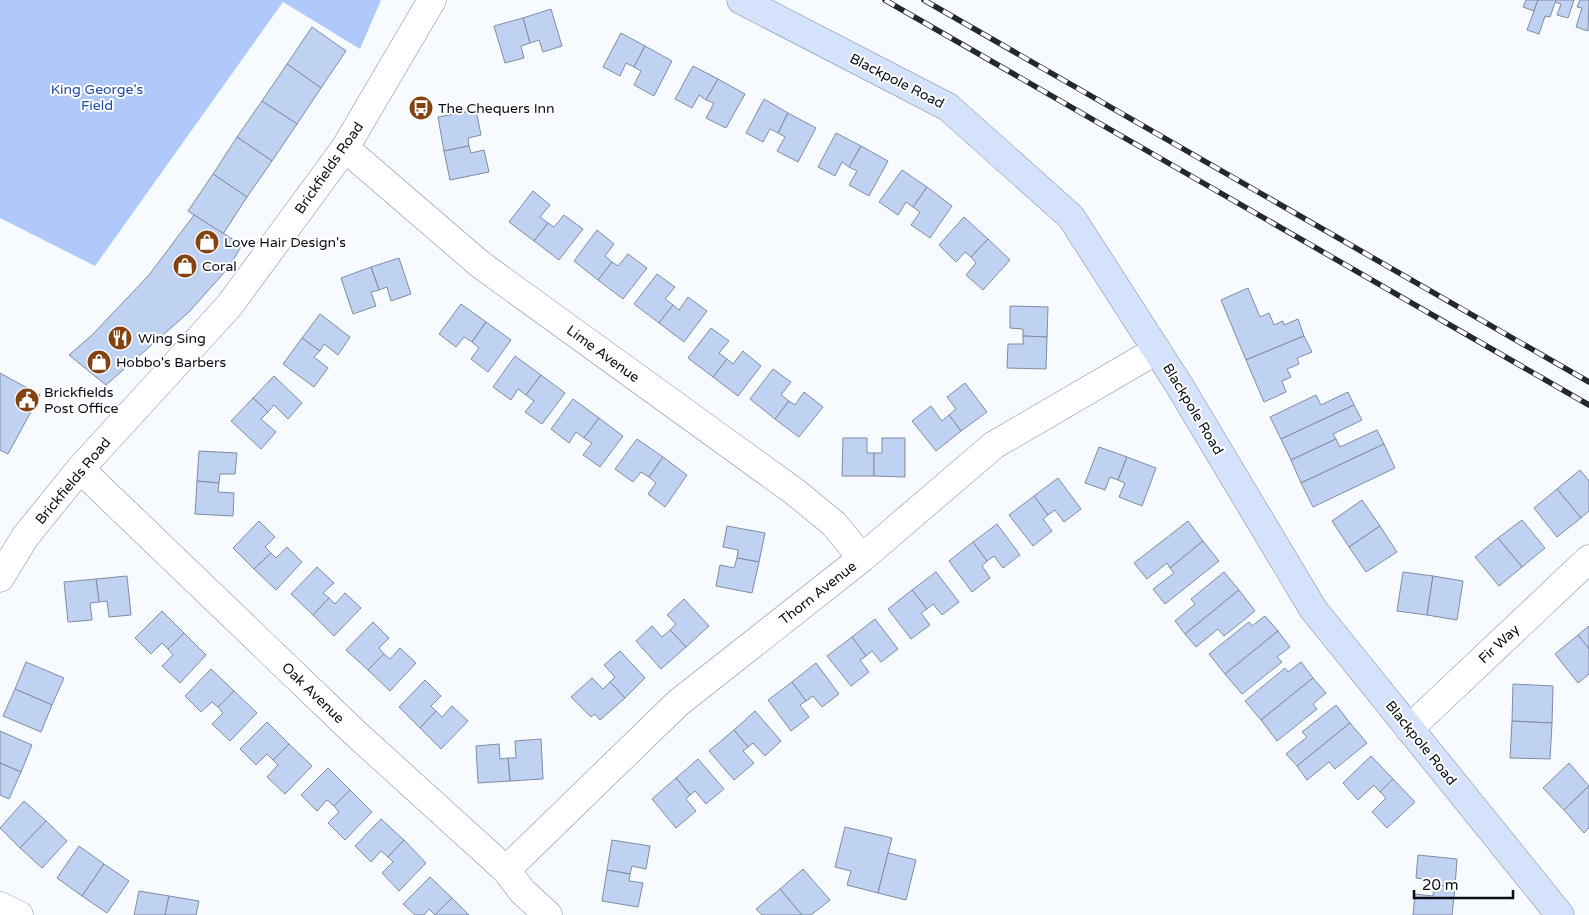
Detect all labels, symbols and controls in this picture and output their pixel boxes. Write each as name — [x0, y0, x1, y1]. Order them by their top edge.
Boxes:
street label: Blackpole Road — [847, 50, 947, 112]
park label: King George's Field — [51, 81, 144, 114]
bus stop icon: The Chequers Inn — [408, 95, 434, 121]
place label: The Chequers Inn — [438, 100, 555, 117]
street label: Brickfields Road — [291, 119, 367, 217]
shop icon: Love Hair Design's — [194, 229, 220, 255]
place label: Love Hair Design's — [224, 234, 346, 251]
shop icon: Coral — [172, 253, 198, 279]
place label: Coral — [202, 258, 237, 275]
street label: Lime Avenue — [563, 322, 643, 386]
restaurant icon: Wing Sing — [107, 325, 133, 351]
place label: Wing Sing — [138, 330, 206, 347]
shop icon: Hobbo's Barbers — [86, 349, 112, 375]
place label: Hobbo's Barbers — [116, 354, 226, 371]
street label: Blackpole Road — [1159, 360, 1227, 458]
place label: Brickfields Post Office — [44, 384, 119, 417]
public building icon: Brickfields Post Office — [14, 387, 40, 413]
street label: Brickfields Road — [32, 434, 114, 528]
street label: Thorn Avenue — [776, 558, 860, 628]
street label: Fir Way — [1475, 621, 1523, 667]
street label: Oak Avenue — [278, 659, 348, 727]
street label: Blackpole Road — [1382, 697, 1460, 789]
scale bar — [1414, 868, 1513, 900]
text: 20 m — [1422, 876, 1459, 894]

